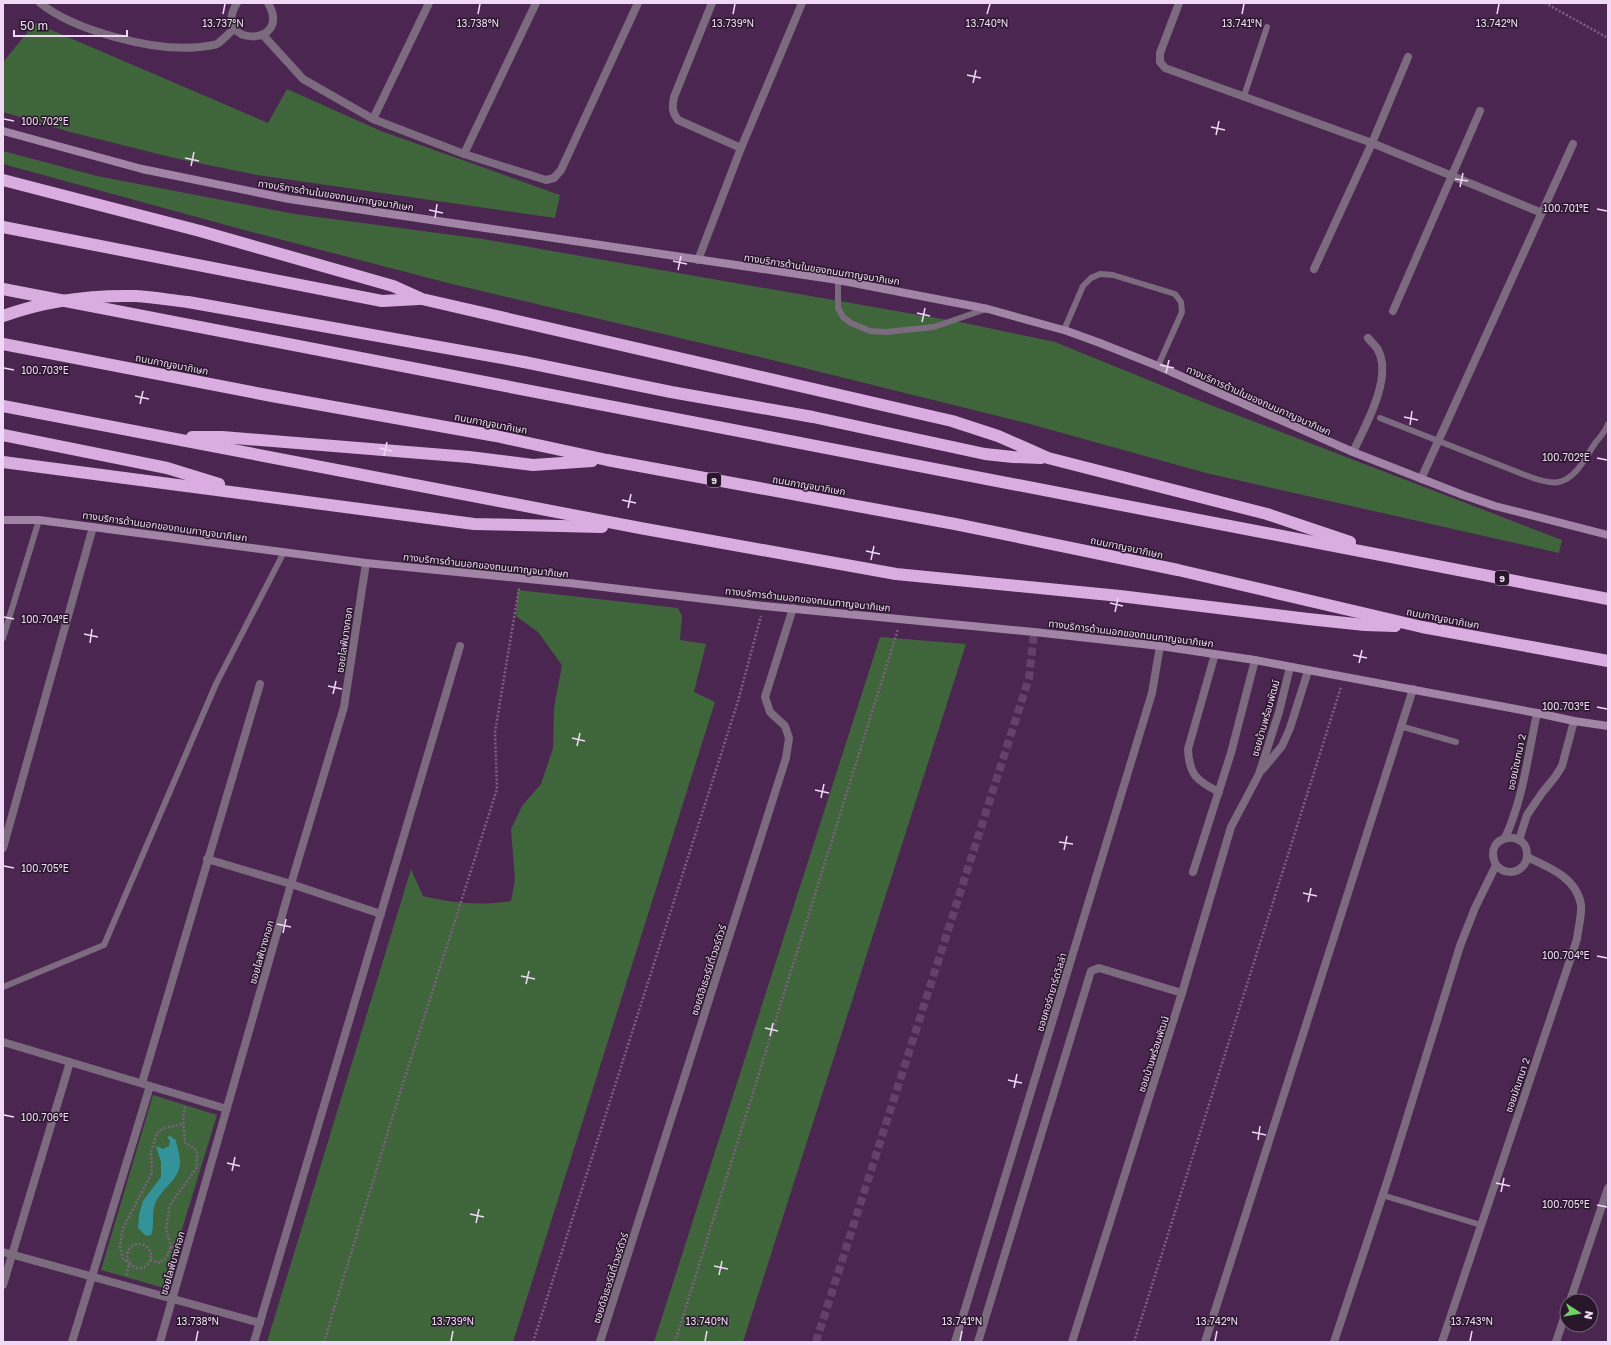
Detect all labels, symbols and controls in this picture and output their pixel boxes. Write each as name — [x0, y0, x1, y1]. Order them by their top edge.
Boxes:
scale bar — [14, 12, 127, 38]
text: 13.737°N — [202, 17, 244, 29]
text: 13.738°N — [457, 17, 499, 29]
text: 13.739°N — [712, 17, 754, 29]
text: 13.740°N — [966, 17, 1008, 29]
text: 13.741°N — [1222, 17, 1262, 29]
text: 13.742°N — [1476, 17, 1518, 29]
text: 50 m — [20, 18, 48, 33]
text: 100.702°E — [21, 115, 69, 127]
street label: ทางบริการด้านในของถนนกาญจนาภิเษก — [257, 177, 415, 213]
text: 100.701°E — [1543, 202, 1589, 214]
street label: ทางบริการด้านในของถนนกาญจนาภิเษก — [743, 251, 901, 287]
street label: ถนนกาญจนาภิเษก — [134, 351, 210, 377]
street label: ทางบริการด้านในของถนนกาญจนาภิเษก — [1185, 362, 1333, 438]
text: 100.703°E — [21, 364, 69, 376]
street label: ถนนกาญจนาภิเษก — [453, 410, 529, 436]
text: 100.702°E — [1542, 451, 1590, 463]
road number: 9 — [707, 473, 721, 487]
street label: ถนนกาญจนาภิเษก — [771, 473, 847, 497]
street label: ทางบริการด้านนอกของถนนกาญจนาภิเษก — [82, 508, 248, 544]
street label: ถนนกาญจนาภิเษก — [1089, 533, 1165, 561]
street label: ทางบริการด้านนอกของถนนกาญจนาภิเษก — [403, 550, 569, 580]
road number: 9 — [1495, 571, 1509, 585]
street label: ทางบริการด้านนอกของถนนกาญจนาภิเษก — [725, 584, 891, 614]
street label: ถนนกาญจนาภิเษก — [1405, 605, 1481, 631]
street label: ซอยไลฟ์บางกอก — [333, 607, 355, 673]
text: 100.704°E — [21, 613, 69, 625]
street label: ทางบริการด้านนอกของถนนกาญจนาภิเษก — [1048, 617, 1214, 649]
street label: ซอยบ้านพร้อมพัฒน์ — [1248, 678, 1282, 758]
text: 100.703°E — [1542, 700, 1590, 712]
street label: ซอยมัณฑนา 2 — [1504, 733, 1528, 791]
text: 100.705°E — [21, 862, 69, 874]
street label: ซอยไลฟ์บางกอก — [246, 919, 276, 985]
street label: ซอยดิอิเธอร์นิตี้เวอร์ดัวร์ — [687, 922, 729, 1017]
text: 100.704°E — [1542, 949, 1590, 961]
street label: ซอยคอร์ทยาร์ดวิลล่า — [1033, 951, 1069, 1033]
street label: ซอยบ้านพร้อมพัฒน์ — [1135, 1014, 1171, 1094]
street label: ซอยมัณฑนา 2 — [1502, 1056, 1532, 1114]
text: 100.706°E — [21, 1111, 69, 1123]
text: 100.705°E — [1542, 1198, 1590, 1210]
street label: ซอยไลฟ์บางกอก — [157, 1230, 187, 1296]
street label: ซอยดิอิเธอร์นิตี้เวอร์ดัวร์ — [589, 1230, 631, 1325]
north arrow — [1559, 1293, 1599, 1333]
text: N — [1582, 1310, 1596, 1321]
text: 13.738°N — [177, 1315, 219, 1327]
text: 13.739°N — [432, 1315, 474, 1327]
text: 13.740°N — [686, 1315, 728, 1327]
text: 13.741°N — [942, 1315, 982, 1327]
text: 13.742°N — [1196, 1315, 1238, 1327]
text: 13.743°N — [1451, 1315, 1493, 1327]

